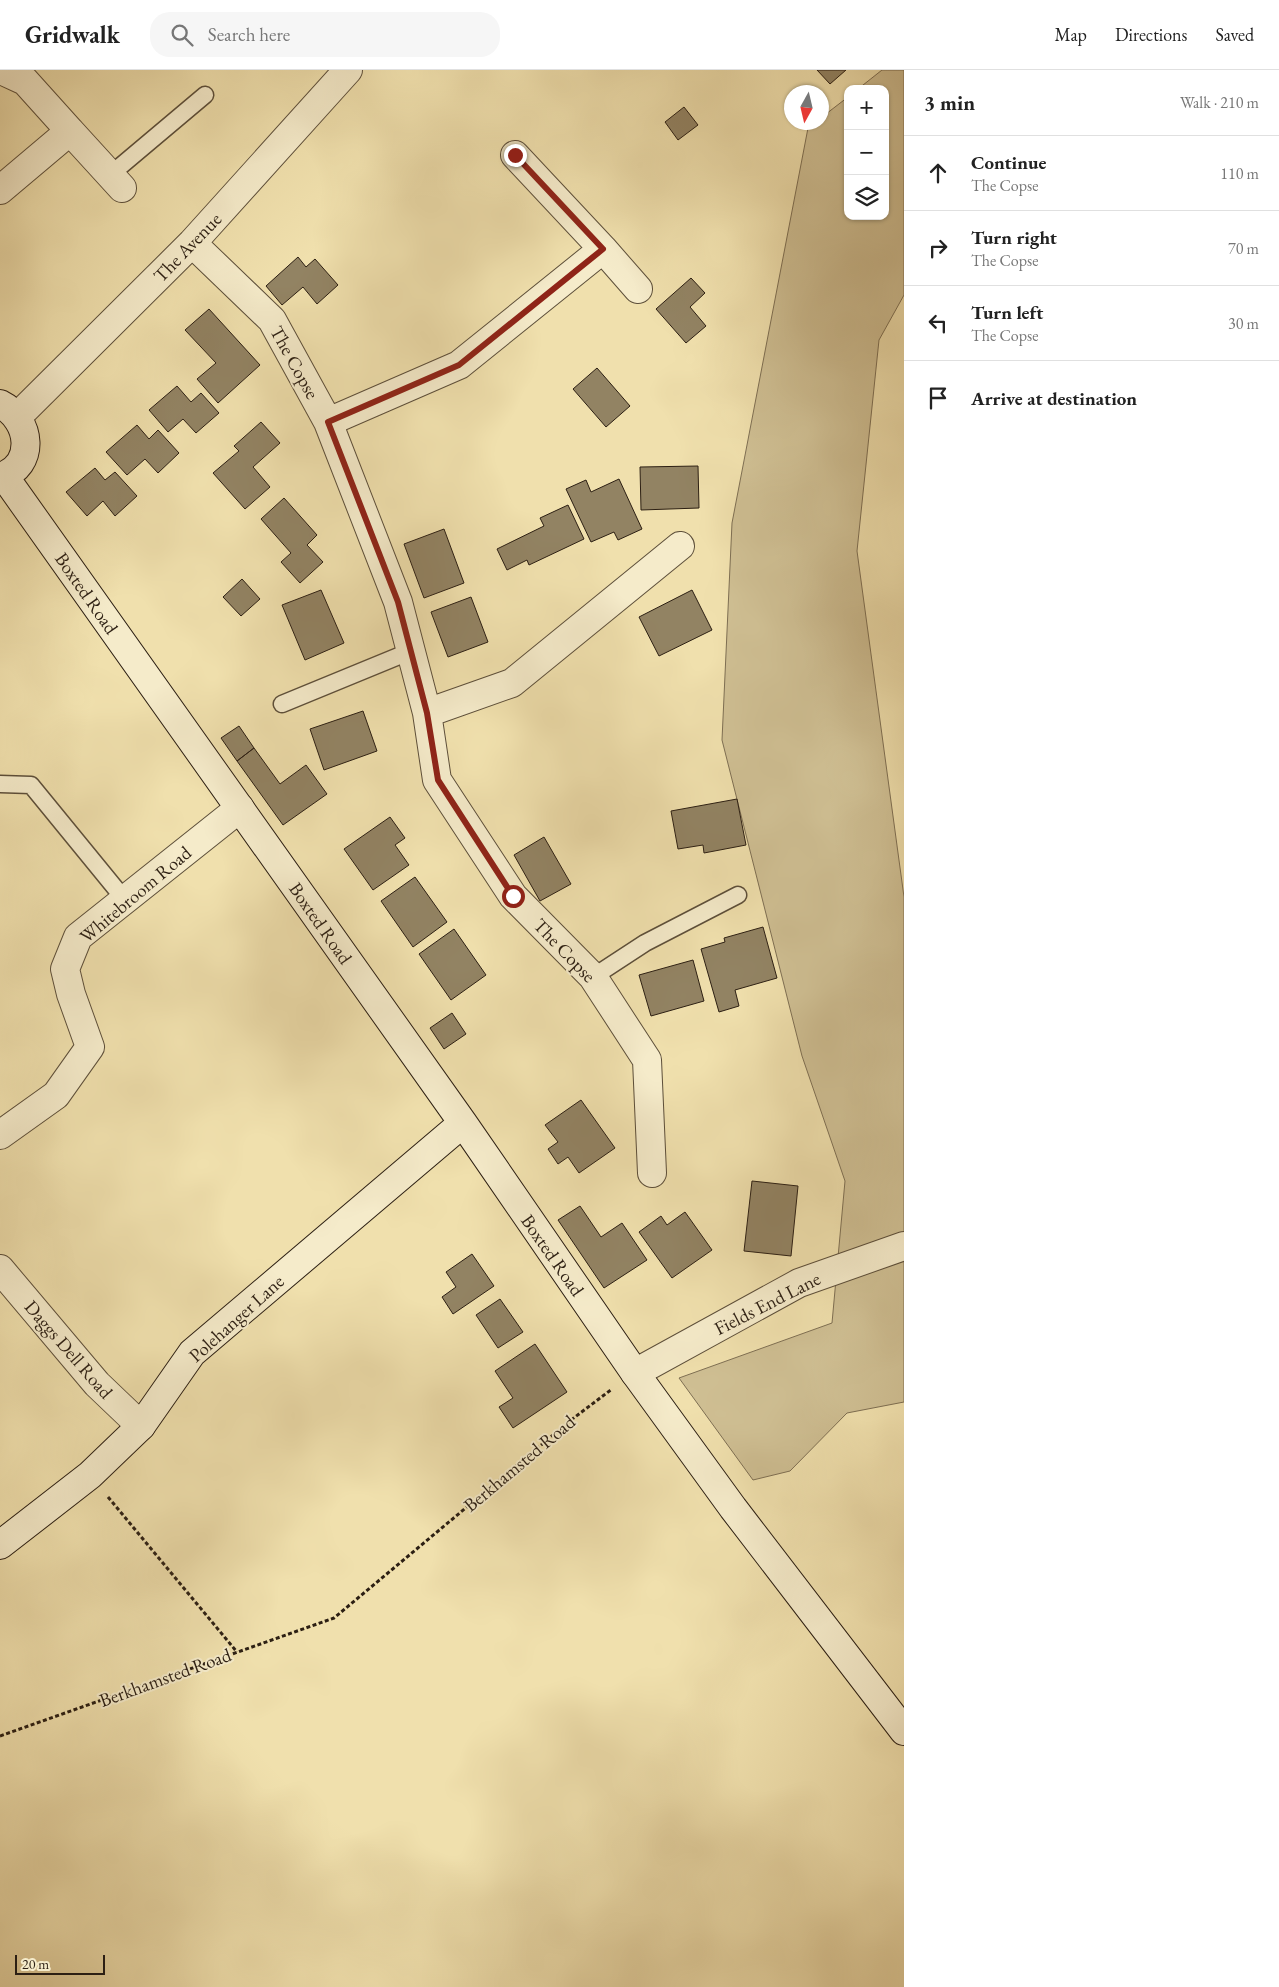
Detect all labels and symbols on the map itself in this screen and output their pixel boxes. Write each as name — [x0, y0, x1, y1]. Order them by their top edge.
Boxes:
north arrow — [784, 85, 829, 130]
route end — [504, 144, 527, 167]
street label: The Avenue — [148, 207, 227, 288]
street label: The Copse — [264, 321, 325, 403]
street label: Boxted Road — [49, 547, 124, 639]
street label: Whitebroom Road — [74, 840, 197, 948]
street label: Boxted Road — [283, 877, 358, 969]
route start — [502, 885, 525, 908]
street label: The Copse — [528, 913, 601, 988]
street label: Boxted Road — [515, 1209, 590, 1301]
street label: Fields End Lane — [710, 1266, 825, 1341]
street label: Polehanger Lane — [183, 1269, 289, 1368]
street label: Daggs Dell Road — [19, 1295, 119, 1404]
street label: Berkhamsted Road — [458, 1409, 581, 1517]
street label: Berkhamsted Road — [96, 1642, 235, 1713]
scale bar — [15, 1952, 105, 1975]

